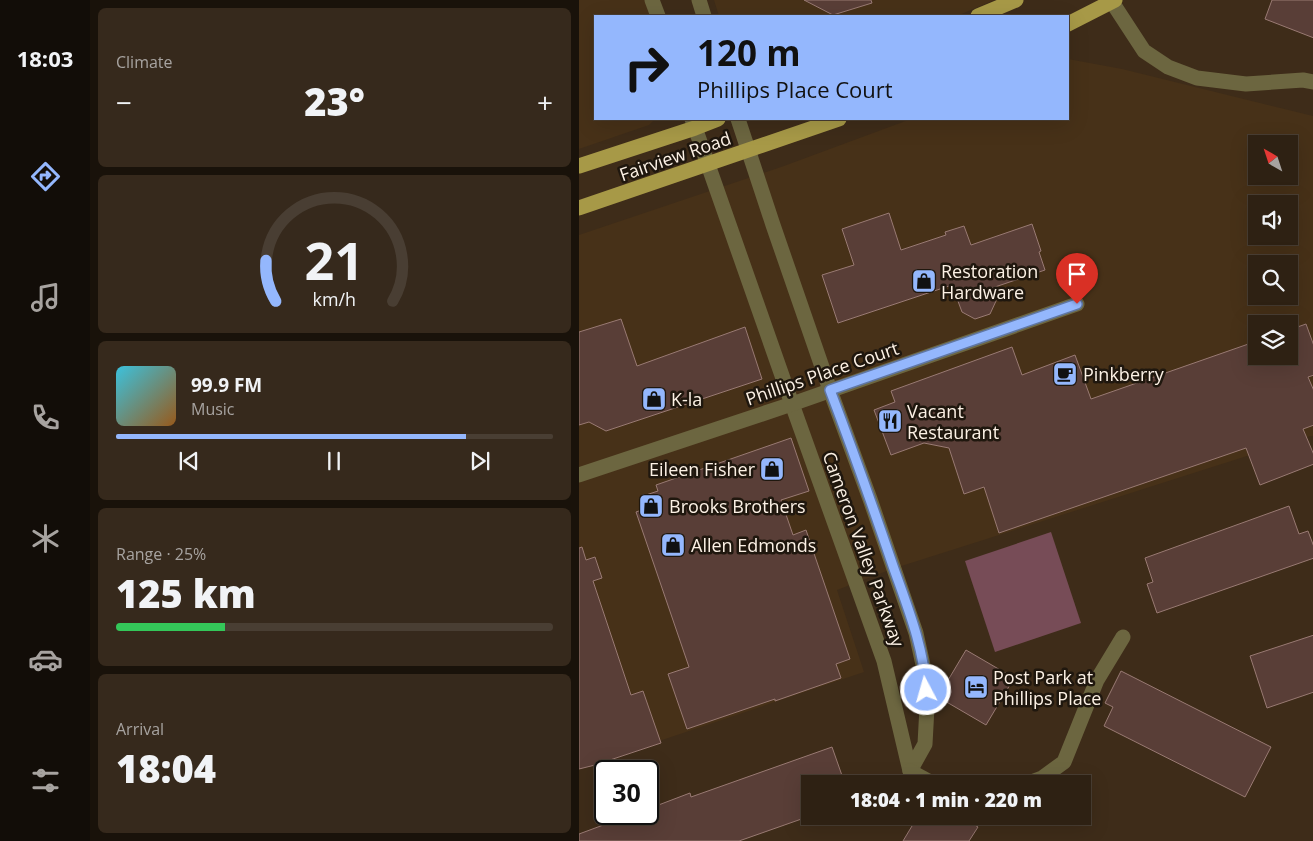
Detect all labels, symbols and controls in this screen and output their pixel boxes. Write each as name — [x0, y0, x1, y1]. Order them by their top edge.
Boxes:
text: 120 m — [697, 29, 801, 76]
icon: right — [614, 35, 679, 100]
text: 18:03 — [17, 43, 73, 73]
text: Climate — [116, 51, 173, 73]
text: Phillips Place Court — [697, 74, 893, 104]
text: 23° — [304, 75, 365, 127]
text: − — [116, 83, 132, 121]
text: + — [537, 83, 553, 121]
street label: Fairview Road — [616, 126, 734, 186]
north arrow — [1248, 135, 1298, 185]
map controls — [1248, 135, 1298, 365]
icon: directions — [28, 159, 63, 194]
button: sound — [1248, 195, 1298, 245]
text: 21 — [305, 224, 364, 295]
pin — [1056, 253, 1098, 304]
button: search — [1248, 255, 1298, 305]
place label: Restoration Hardware — [941, 259, 1038, 304]
icon: arrive — [1063, 260, 1091, 288]
shop icon: Restoration Hardware — [911, 268, 937, 294]
icon: music — [28, 280, 63, 315]
text: km/h — [313, 287, 356, 311]
button: layers — [1248, 315, 1298, 365]
street label: Phillips Place Court — [742, 336, 902, 410]
cafe icon: Pinkberry — [1052, 361, 1078, 387]
place label: Pinkberry — [1083, 362, 1165, 386]
text: 99.9 FM — [191, 372, 262, 398]
shop icon: K-la — [641, 386, 667, 412]
place label: K-la — [671, 387, 702, 411]
text: Music — [191, 398, 235, 420]
place label: Vacant Restaurant — [907, 399, 999, 444]
icon: phone — [28, 400, 63, 435]
restaurant icon: Vacant Restaurant — [877, 408, 903, 434]
icon: previous — [175, 447, 203, 475]
icon: pause — [320, 447, 348, 475]
icon: next — [466, 447, 494, 475]
street label: Cameron Valley Parkway — [817, 448, 911, 651]
shop icon: Eileen Fisher — [759, 456, 785, 482]
place label: Eileen Fisher — [649, 457, 756, 481]
shop icon: Brooks Brothers — [638, 493, 664, 519]
place label: Brooks Brothers — [669, 494, 806, 518]
icon: climate — [28, 521, 63, 556]
shop icon: Allen Edmonds — [660, 532, 686, 558]
place label: Allen Edmonds — [691, 533, 816, 557]
text: Range · 25% — [116, 543, 206, 565]
text: 125 km — [116, 567, 256, 619]
icon: car — [28, 642, 63, 677]
position arrow — [899, 663, 951, 715]
place label: Post Park at Phillips Place — [993, 665, 1101, 710]
hotel icon: Post Park at Phillips Place — [963, 674, 989, 700]
text: Arrival — [116, 718, 164, 740]
text: 18:04 — [116, 742, 216, 794]
speed limit sign: 30 — [594, 760, 659, 825]
icon: filters — [28, 763, 63, 798]
text: 18:04 · 1 min · 220 m — [850, 787, 1042, 813]

